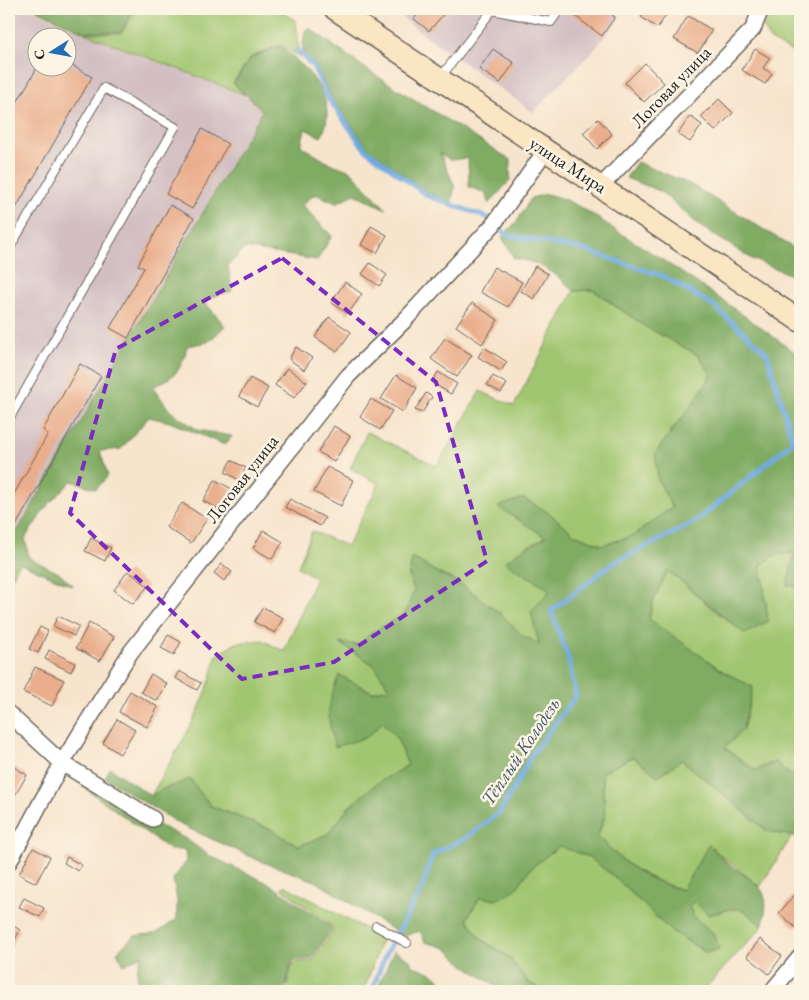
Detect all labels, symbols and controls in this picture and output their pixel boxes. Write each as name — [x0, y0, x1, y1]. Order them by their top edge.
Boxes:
north arrow — [28, 28, 78, 78]
street label: Логовая улица — [626, 40, 716, 133]
text: С — [29, 48, 49, 61]
street label: улица Мира — [525, 131, 612, 199]
street label: Логовая улица — [200, 429, 284, 527]
water label: Тёплый Колодезь — [475, 692, 566, 810]

